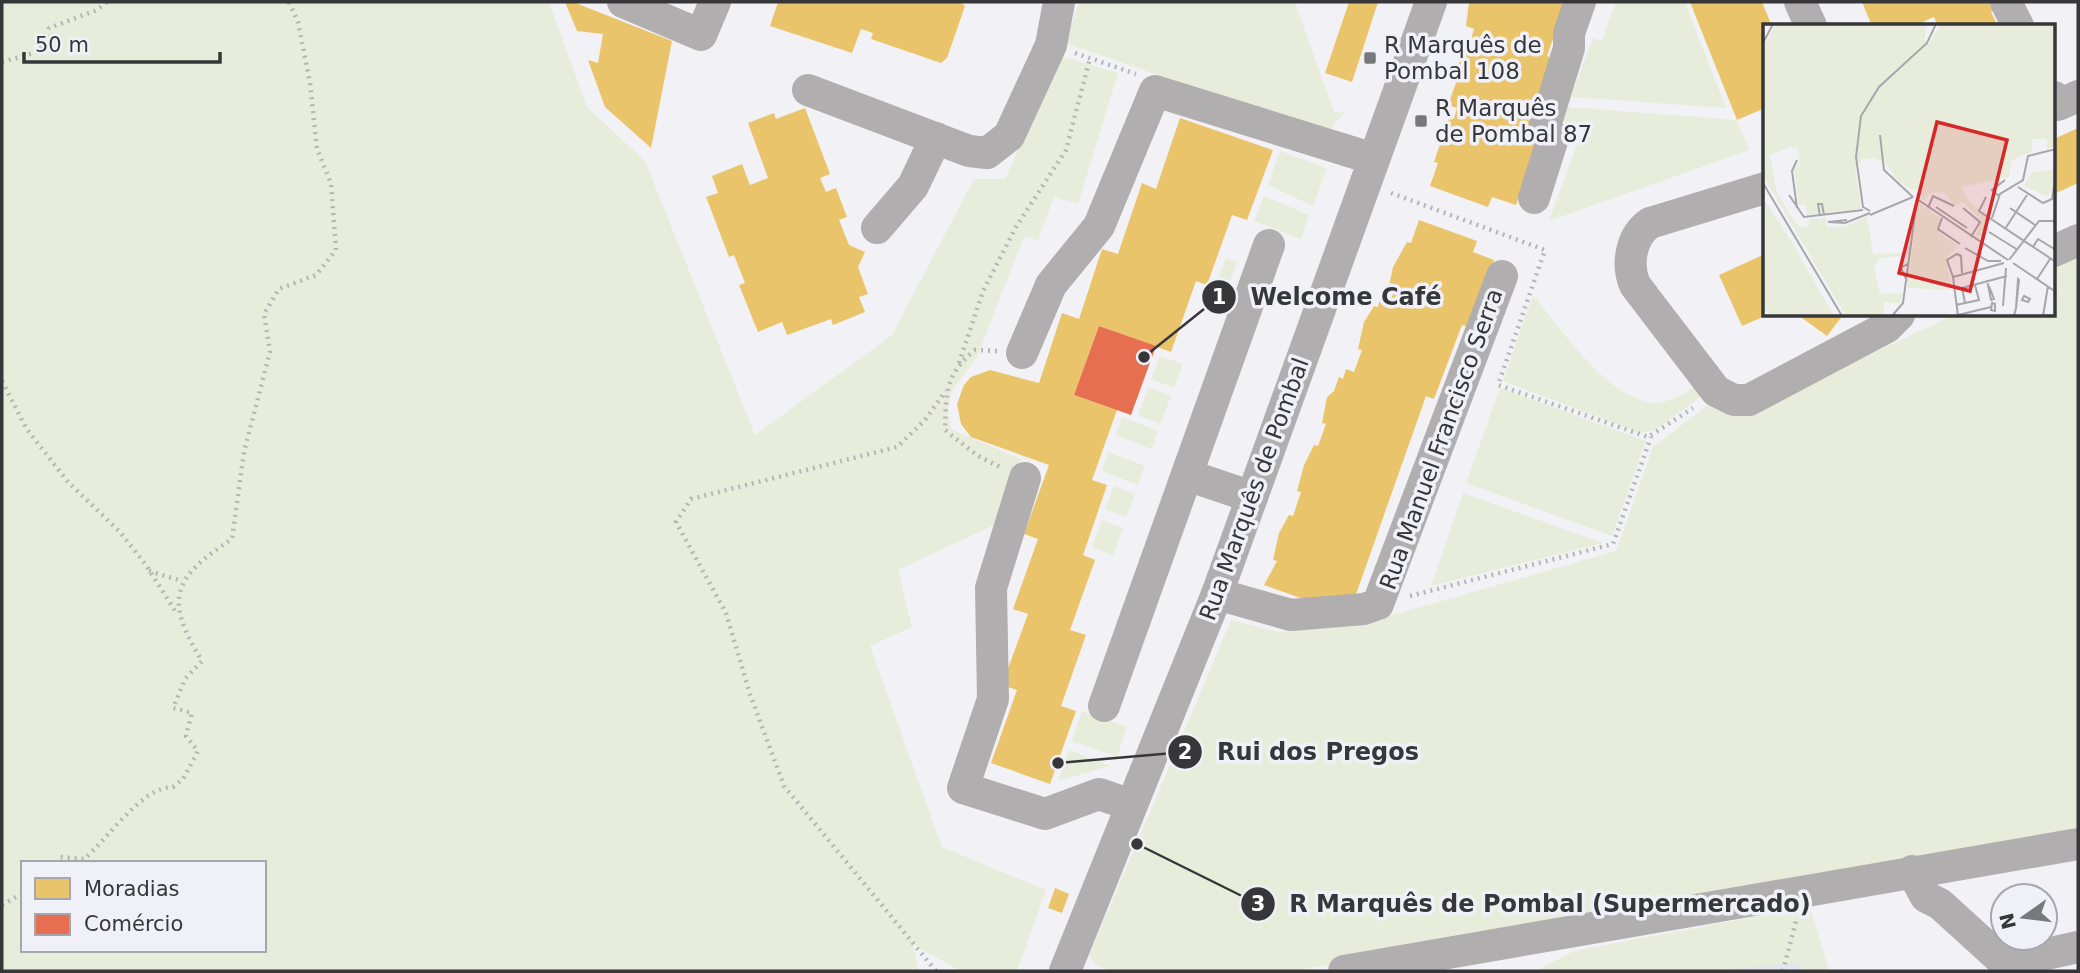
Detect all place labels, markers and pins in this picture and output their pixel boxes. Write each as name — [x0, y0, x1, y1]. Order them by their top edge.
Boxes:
place label: R Marquês de Pombal 108 — [1384, 32, 1542, 84]
marker: R Marquês de Pombal 108 — [1362, 50, 1378, 66]
place label: R Marquês de Pombal 87 — [1435, 95, 1592, 147]
marker: R Marquês de Pombal 87 — [1413, 113, 1429, 129]
callout: Welcome Café — [1202, 274, 1456, 319]
callout: Rui dos Pregos — [1168, 729, 1433, 774]
callout: R Marquês de Pombal (Supermercado) — [1240, 881, 1825, 926]

